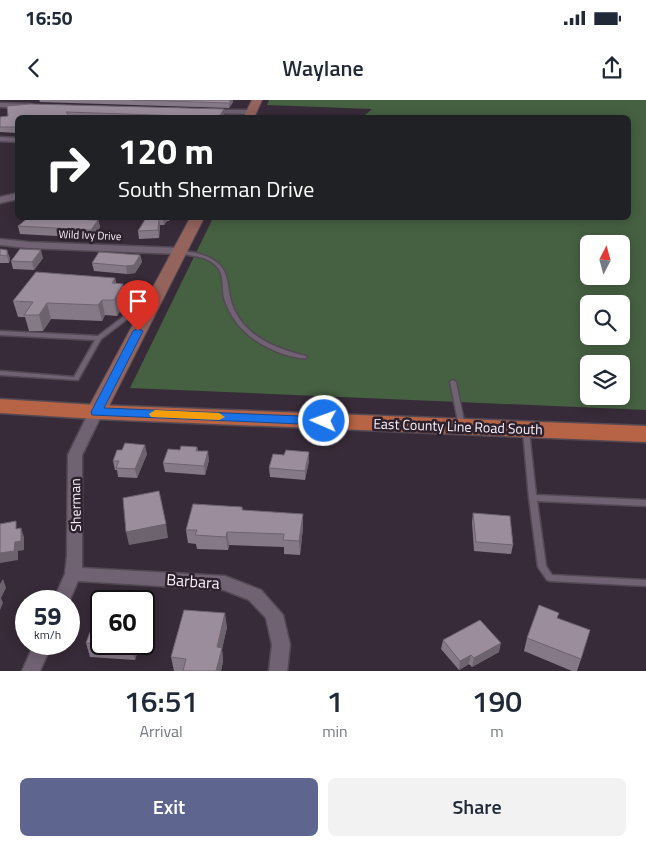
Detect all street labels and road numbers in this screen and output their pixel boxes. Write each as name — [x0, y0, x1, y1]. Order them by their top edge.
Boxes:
street label: Wild Ivy Drive — [58, 226, 122, 244]
street label: East County Line Road South — [373, 413, 543, 439]
street label: Sherman — [64, 478, 86, 532]
street label: Barbara — [166, 567, 220, 595]

